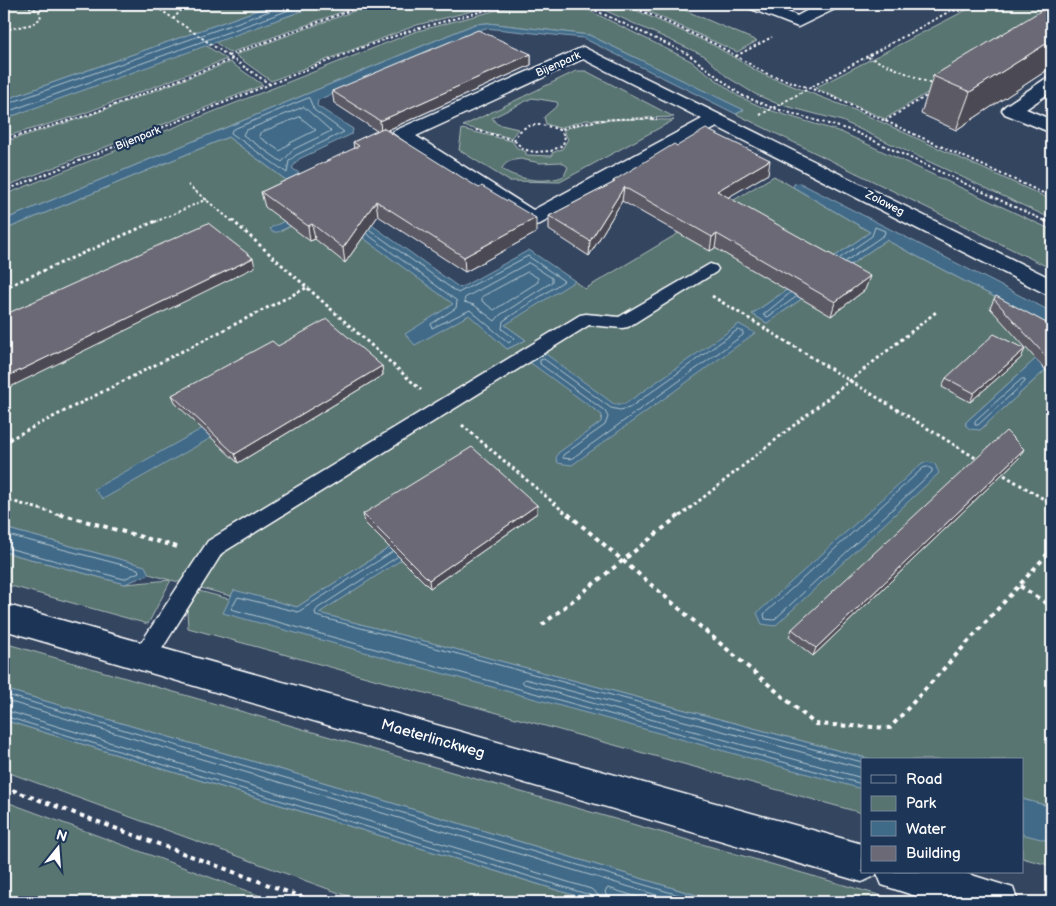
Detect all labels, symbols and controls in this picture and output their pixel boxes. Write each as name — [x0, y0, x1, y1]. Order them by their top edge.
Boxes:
street label: Bijenpark — [534, 48, 583, 80]
street label: Bijenpark — [114, 123, 163, 153]
street label: Zolaweg — [863, 187, 907, 218]
street label: Maeterlinckweg — [379, 715, 487, 763]
legend — [861, 758, 1024, 874]
text: Road — [906, 770, 942, 789]
text: Park — [906, 794, 937, 813]
text: Water — [906, 820, 946, 839]
north arrow — [32, 824, 82, 874]
text: N — [54, 826, 69, 846]
text: Building — [906, 844, 961, 863]

